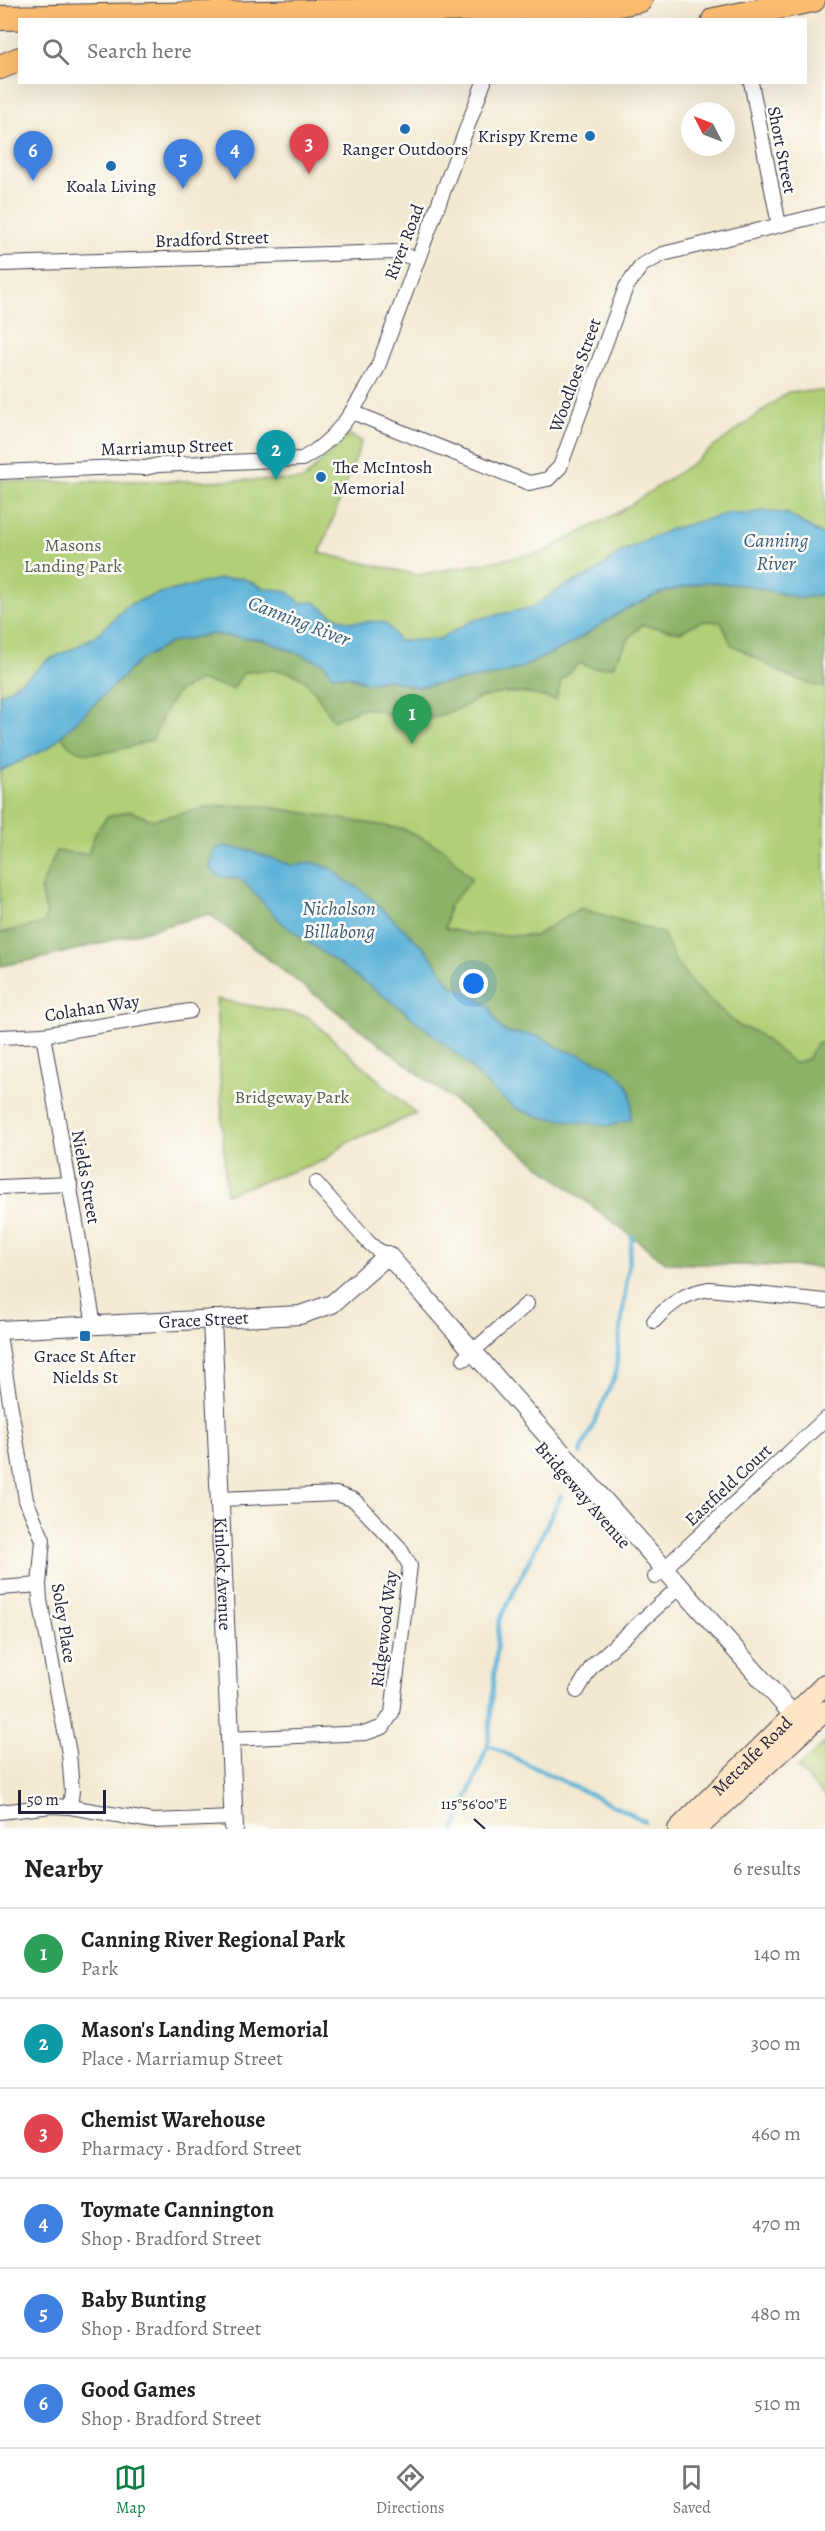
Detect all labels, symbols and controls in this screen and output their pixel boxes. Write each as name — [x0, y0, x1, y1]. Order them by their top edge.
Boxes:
search box — [18, 18, 807, 84]
icon: search — [39, 35, 72, 68]
text: Search here — [87, 36, 192, 66]
north arrow — [681, 102, 735, 156]
street label: Short Street — [762, 104, 802, 196]
marker: Ranger Outdoors — [398, 122, 412, 136]
pin: 3 — [290, 124, 328, 174]
place label: Krispy Kreme — [478, 124, 578, 148]
marker: Krispy Kreme — [583, 129, 597, 143]
pin: 4 — [216, 130, 254, 180]
pin: 6 — [14, 132, 52, 181]
place label: Ranger Outdoors — [342, 137, 468, 161]
pin: 5 — [164, 140, 202, 189]
marker: Koala Living — [104, 159, 118, 173]
place label: Koala Living — [66, 174, 156, 198]
street label: River Road — [379, 200, 430, 283]
street label: Bradford Street — [155, 225, 270, 253]
street label: Woodloes Street — [543, 315, 607, 436]
pin: 2 — [256, 430, 296, 480]
street label: Marriamup Street — [100, 433, 234, 461]
place label: The McIntosh Memorial — [333, 455, 433, 500]
marker: The McIntosh Memorial — [314, 470, 328, 484]
water label: Canning River — [744, 527, 809, 577]
park label: Masons Landing Park — [24, 533, 122, 578]
water label: Canning River — [244, 589, 355, 653]
pin: 1 — [392, 694, 432, 744]
water label: Nicholson Billabong — [302, 895, 376, 945]
your location — [459, 969, 488, 998]
street label: Colahan Way — [43, 989, 142, 1027]
park label: Bridgeway Park — [234, 1085, 350, 1109]
street label: Nields Street — [66, 1128, 106, 1226]
street label: Grace Street — [158, 1306, 249, 1334]
marker: Grace St After Nields St — [78, 1329, 92, 1343]
place label: Grace St After Nields St — [34, 1344, 136, 1389]
street label: Bridgeway Avenue — [530, 1436, 636, 1554]
street label: Eastfield Court — [679, 1438, 777, 1531]
street label: Kinlock Avenue — [209, 1517, 237, 1631]
street label: Ridgewood Way — [365, 1568, 403, 1689]
street label: Soley Place — [46, 1581, 82, 1665]
street label: Metcalfe Road — [707, 1711, 798, 1801]
scale bar — [18, 1787, 106, 1814]
text: 50 m — [27, 1789, 59, 1811]
text: 115°56'00"E — [441, 1794, 507, 1814]
text: Nearby — [24, 1851, 103, 1886]
text: 6 results — [733, 1855, 801, 1882]
text: Canning River Regional Park — [81, 1925, 345, 1955]
text: 1 — [40, 1940, 47, 1967]
text: 140 m — [754, 1940, 801, 1967]
text: Park — [81, 1955, 119, 1982]
text: Mason's Landing Memorial — [81, 2015, 328, 2045]
text: 2 — [39, 2030, 48, 2057]
text: 300 m — [751, 2030, 801, 2057]
text: Place · Marriamup Street — [81, 2045, 283, 2072]
text: Chemist Warehouse — [81, 2105, 265, 2135]
text: 3 — [39, 2120, 48, 2147]
text: 460 m — [751, 2120, 801, 2147]
text: Pharmacy · Bradford Street — [81, 2135, 302, 2162]
text: Toymate Cannington — [81, 2195, 274, 2225]
text: 4 — [39, 2210, 48, 2237]
text: 470 m — [752, 2210, 801, 2237]
text: Shop · Bradford Street — [81, 2225, 261, 2252]
text: Baby Bunting — [81, 2285, 206, 2315]
text: 5 — [39, 2300, 48, 2327]
text: 480 m — [751, 2300, 801, 2327]
text: Shop · Bradford Street — [81, 2315, 261, 2342]
text: Good Games — [81, 2375, 196, 2405]
text: 6 — [39, 2390, 48, 2417]
text: 510 m — [754, 2390, 801, 2417]
text: Shop · Bradford Street — [81, 2405, 261, 2432]
tab: Map — [114, 2461, 147, 2519]
tab: Directions — [376, 2461, 444, 2519]
tab: Saved — [673, 2461, 711, 2519]

